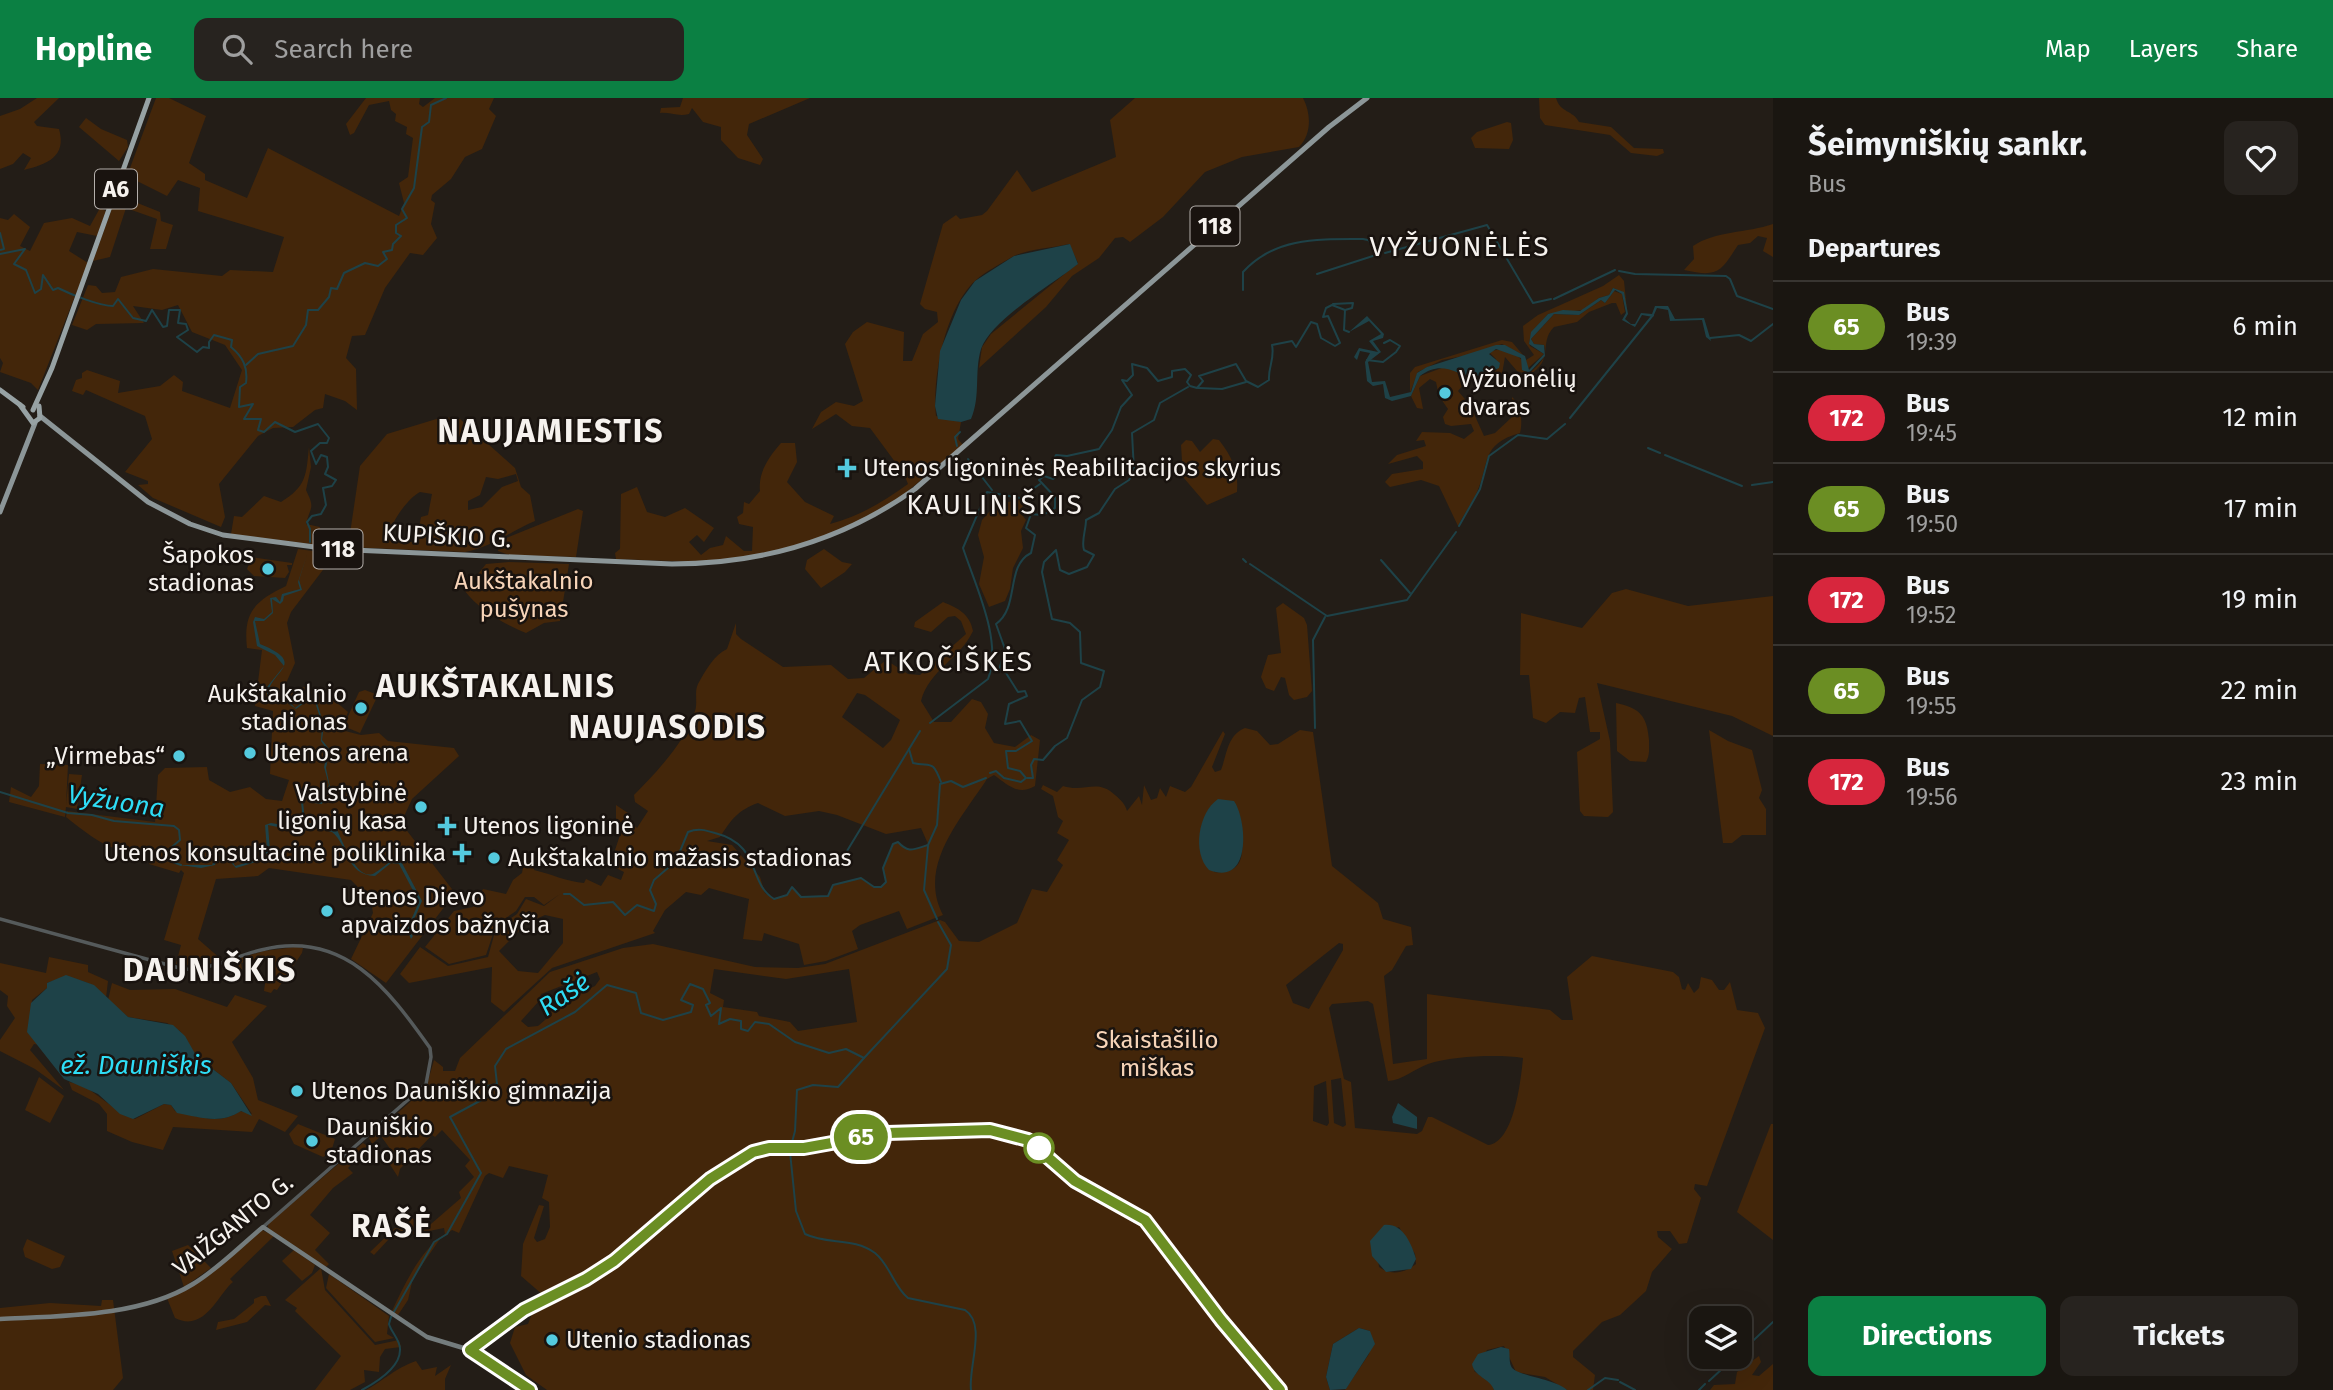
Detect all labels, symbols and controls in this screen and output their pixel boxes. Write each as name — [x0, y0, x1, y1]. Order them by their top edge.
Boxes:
search box — [194, 18, 684, 81]
text: Hopline — [35, 29, 152, 69]
icon: search — [218, 30, 256, 68]
text: Search here — [274, 34, 413, 65]
text: Map — [2045, 35, 2091, 63]
text: Layers — [2129, 35, 2198, 63]
text: Share — [2236, 35, 2298, 63]
button: heart — [2224, 121, 2298, 195]
text: Šeimyniškių sankr. — [1808, 124, 2087, 164]
road number: A6 — [95, 170, 137, 208]
text: Bus — [1808, 170, 1846, 198]
road number: 118 — [1190, 206, 1240, 246]
district label: VYŽUONĖLĖS — [1370, 230, 1550, 263]
text: Departures — [1808, 233, 1941, 264]
text: Bus — [1906, 297, 1949, 328]
text: 6 min — [2232, 311, 2298, 342]
text: 65 — [1833, 313, 1860, 341]
text: 19:39 — [1906, 328, 1957, 356]
place label: Vyžuonėlių dvaras — [1459, 365, 1577, 421]
marker: Vyžuonėlių dvaras — [1437, 385, 1453, 401]
text: Bus — [1906, 388, 1949, 419]
text: 12 min — [2222, 402, 2298, 433]
text: 172 — [1829, 404, 1864, 432]
district label: NAUJAMIESTIS — [437, 412, 665, 450]
text: 19:45 — [1906, 419, 1957, 447]
place label: Utenos ligoninės Reabilitacijos skyrius — [863, 454, 1281, 482]
marker: Utenos ligoninės Reabilitacijos skyrius — [837, 458, 857, 478]
text: Bus — [1906, 479, 1949, 510]
district label: KAULINIŠKIS — [906, 488, 1084, 521]
text: 17 min — [2223, 493, 2298, 524]
text: 65 — [1833, 495, 1860, 523]
text: 19:50 — [1906, 510, 1958, 538]
street label: KUPIŠKIO G. — [382, 518, 512, 553]
road number: 118 — [314, 530, 362, 569]
place label: Šapokos stadionas — [148, 540, 254, 597]
marker: Šapokos stadionas — [260, 561, 276, 577]
park label: Aukštakalnio pušynas — [454, 567, 594, 623]
text: Bus — [1906, 570, 1949, 601]
text: 19 min — [2221, 584, 2298, 615]
text: 172 — [1829, 586, 1864, 614]
text: 19:52 — [1906, 601, 1956, 629]
district label: ATKOČIŠKĖS — [864, 645, 1034, 678]
text: Bus — [1906, 661, 1949, 692]
district label: AUKŠTAKALNIS — [375, 666, 616, 705]
text: 22 min — [2221, 675, 2298, 706]
text: 65 — [1833, 677, 1860, 705]
place label: Aukštakalnio stadionas — [208, 680, 347, 736]
text: 19:55 — [1906, 692, 1957, 720]
marker: Aukštakalnio stadionas — [353, 700, 369, 716]
district label: NAUJASODIS — [569, 708, 767, 746]
place label: Utenos arena — [264, 739, 409, 767]
place label: „Virmebas“ — [46, 742, 165, 770]
marker: Utenos arena — [242, 745, 258, 761]
marker: „Virmebas“ — [171, 748, 187, 764]
text: Bus — [1906, 752, 1949, 783]
text: 23 min — [2221, 766, 2298, 797]
text: 172 — [1829, 768, 1864, 796]
water label: Vyžuona — [65, 779, 167, 824]
place label: Valstybinė ligonių kasa — [277, 779, 407, 835]
text: 19:56 — [1906, 783, 1957, 811]
marker: Valstybinė ligonių kasa — [413, 799, 429, 815]
place label: Utenos ligoninė — [463, 812, 634, 840]
marker: Utenos ligoninė — [437, 816, 457, 836]
place label: Utenos konsultacinė poliklinika — [103, 839, 446, 867]
marker: Utenos konsultacinė poliklinika — [452, 843, 472, 863]
place label: Aukštakalnio mažasis stadionas — [508, 844, 852, 872]
marker: Aukštakalnio mažasis stadionas — [486, 850, 502, 866]
place label: Utenos Dievo apvaizdos bažnyčia — [341, 883, 550, 939]
marker: Utenos Dievo apvaizdos bažnyčia — [319, 903, 335, 919]
district label: DAUNIŠKIS — [123, 950, 297, 989]
water label: Rašė — [533, 966, 596, 1023]
park label: Skaistašilio miškas — [1095, 1026, 1219, 1082]
water label: ež. Dauniškis — [60, 1050, 212, 1081]
place label: Utenos Dauniškio gimnazija — [311, 1077, 612, 1105]
marker: Utenos Dauniškio gimnazija — [289, 1083, 305, 1099]
place label: Dauniškio stadionas — [326, 1113, 433, 1169]
line badge: 65 — [830, 1114, 892, 1160]
text: 65 — [848, 1123, 874, 1151]
marker: Dauniškio stadionas — [304, 1133, 320, 1149]
unlabelled marker — [1024, 1133, 1054, 1163]
street label: VAIŽGANTO G. — [167, 1168, 299, 1282]
district label: RAŠĖ — [351, 1206, 433, 1245]
button: Directions — [1808, 1296, 2046, 1376]
button: Tickets — [2060, 1296, 2298, 1376]
map controls — [1689, 1306, 1752, 1369]
button: layers — [1689, 1306, 1752, 1369]
place label: Utenio stadionas — [566, 1326, 750, 1354]
marker: Utenio stadionas — [544, 1332, 560, 1348]

